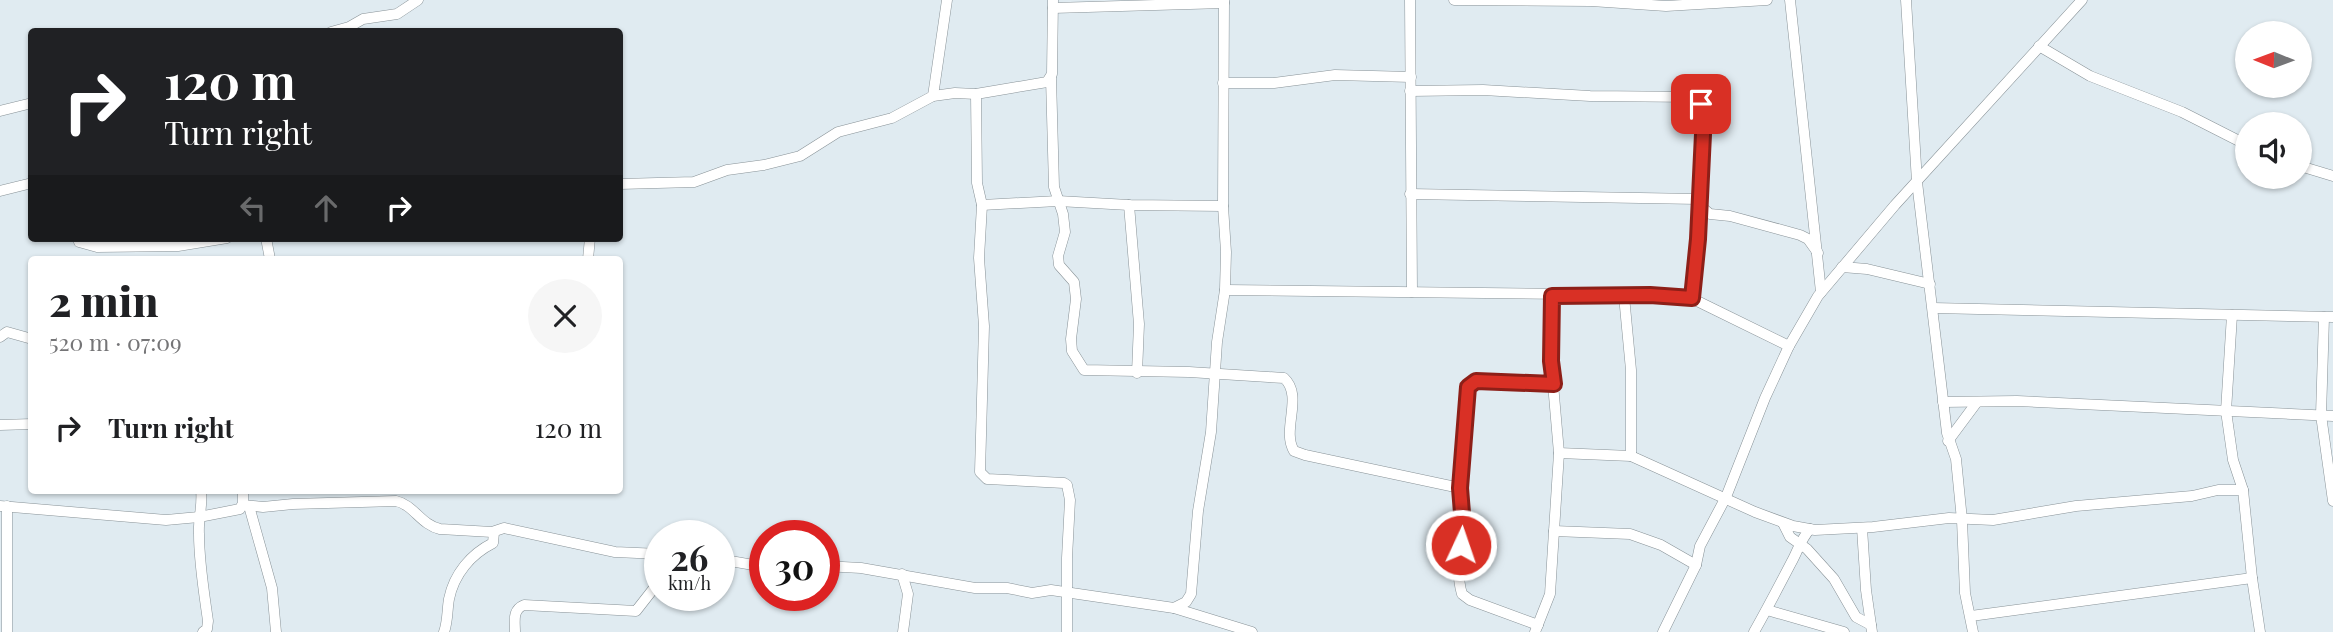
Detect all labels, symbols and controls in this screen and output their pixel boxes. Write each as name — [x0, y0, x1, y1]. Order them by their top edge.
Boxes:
north arrow — [2235, 21, 2312, 98]
map controls — [2235, 21, 2312, 189]
text: 120 m — [164, 47, 296, 112]
icon: right — [49, 56, 140, 147]
pin — [1671, 74, 1731, 134]
icon: arrive — [1682, 85, 1720, 123]
text: Turn right — [164, 110, 312, 153]
button: sound — [2235, 112, 2312, 189]
icon: left — [234, 189, 272, 227]
icon: ahead — [307, 189, 345, 227]
icon: right — [380, 189, 418, 227]
text: 2 min — [49, 272, 158, 328]
button: close — [528, 279, 602, 353]
text: 520 m · 07:09 — [49, 326, 182, 357]
icon: right — [49, 409, 87, 447]
text: Turn right — [108, 410, 234, 445]
text: 120 m — [535, 410, 602, 445]
position arrow — [1424, 508, 1498, 582]
speed limit sign: 30 — [749, 520, 840, 611]
text: 26 — [671, 533, 708, 580]
text: km/h — [668, 571, 711, 595]

